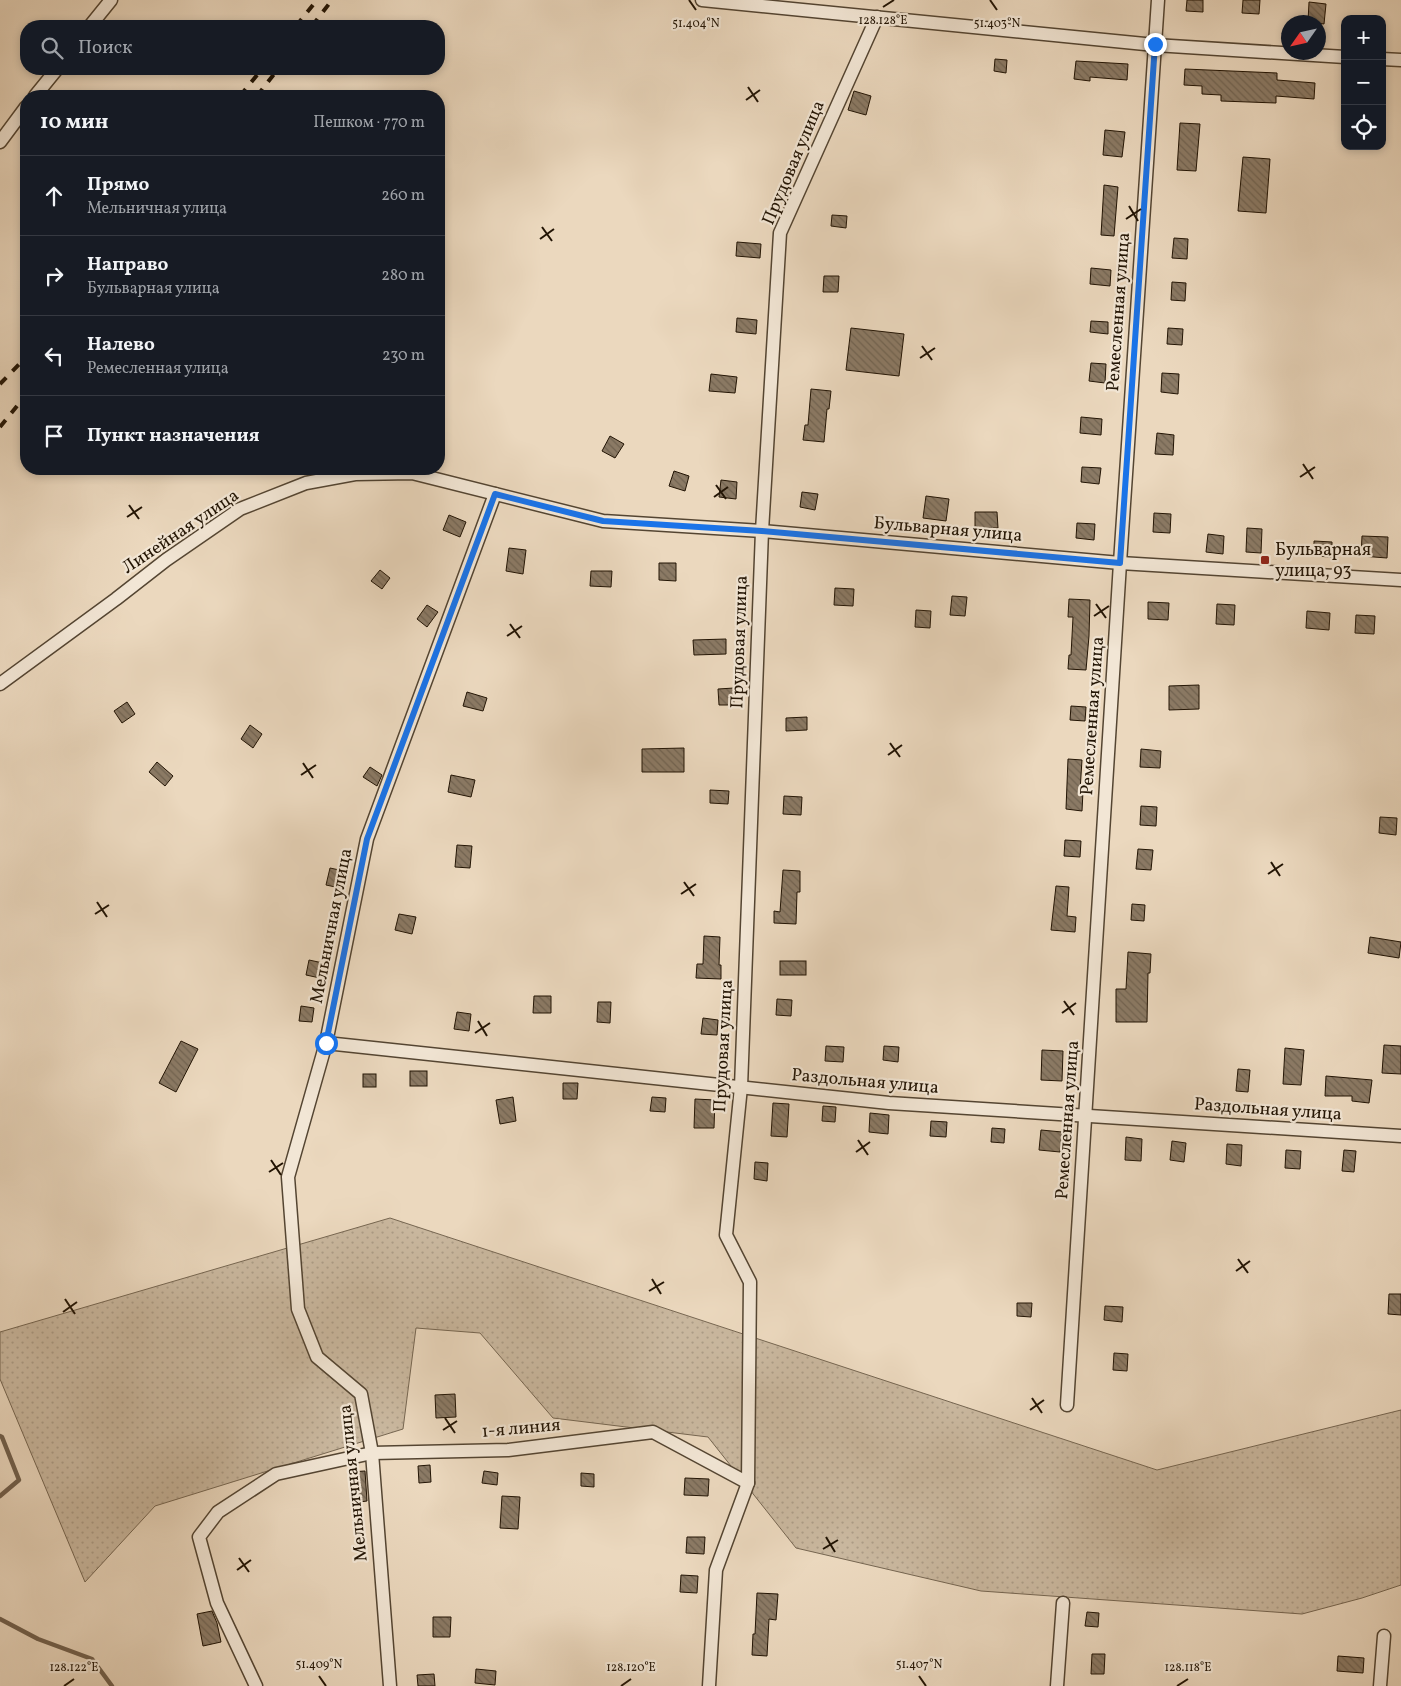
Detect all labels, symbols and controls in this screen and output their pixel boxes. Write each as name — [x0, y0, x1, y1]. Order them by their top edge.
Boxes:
text: 128.128°E — [859, 13, 907, 29]
north arrow — [1281, 15, 1326, 60]
map controls — [1341, 15, 1386, 150]
button: + — [1341, 15, 1386, 60]
text: 51.404°N — [672, 16, 720, 32]
text: 51.403°N — [974, 16, 1020, 32]
search box — [20, 20, 445, 75]
route end — [1144, 33, 1167, 56]
icon: search — [38, 34, 66, 62]
text: Поиск — [78, 35, 132, 61]
button: − — [1341, 60, 1386, 105]
street label: Прудовая улица — [756, 97, 832, 229]
button: locate — [1341, 105, 1386, 150]
text: 10 мин — [40, 108, 108, 137]
text: Пешком · 770 m — [313, 112, 425, 134]
text: Прямо — [87, 172, 149, 198]
icon: ahead — [40, 182, 68, 210]
text: 260 m — [381, 185, 425, 207]
text: Мельничная улица — [87, 198, 227, 220]
street label: Ремесленная улица — [1101, 232, 1137, 392]
text: Направо — [87, 252, 169, 278]
icon: right — [40, 262, 68, 290]
text: 280 m — [381, 265, 425, 287]
text: Бульварная улица — [87, 278, 220, 300]
text: Налево — [87, 332, 155, 358]
icon: left — [40, 342, 68, 370]
text: 230 m — [382, 345, 425, 367]
text: Ремесленная улица — [87, 358, 229, 380]
icon: arrive — [40, 422, 68, 450]
text: Пункт назначения — [87, 423, 260, 449]
street label: Линейная улица — [118, 484, 244, 580]
street label: Бульварная улица — [873, 511, 1023, 549]
place label: Бульварная улица, 93 — [1275, 538, 1371, 584]
marker: Бульварная улица, 93 — [1259, 554, 1271, 566]
street label: Прудовая улица — [725, 575, 755, 709]
street label: Ремесленная улица — [1075, 636, 1111, 796]
street label: Мельничная улица — [305, 846, 359, 1006]
street label: Прудовая улица — [708, 979, 740, 1113]
route start — [315, 1032, 338, 1055]
street label: Ремесленная улица — [1050, 1040, 1086, 1200]
street label: Раздольная улица — [790, 1063, 940, 1101]
street label: Раздольная улица — [1193, 1092, 1343, 1128]
street label: Мельничная улица — [333, 1403, 375, 1563]
street label: 1-я линия — [481, 1413, 561, 1445]
text: 51.409°N — [296, 1657, 343, 1673]
text: 51.407°N — [896, 1657, 942, 1673]
text: 128.122°E — [49, 1660, 99, 1676]
text: 128.120°E — [606, 1660, 656, 1676]
text: 128.118°E — [1164, 1660, 1212, 1676]

